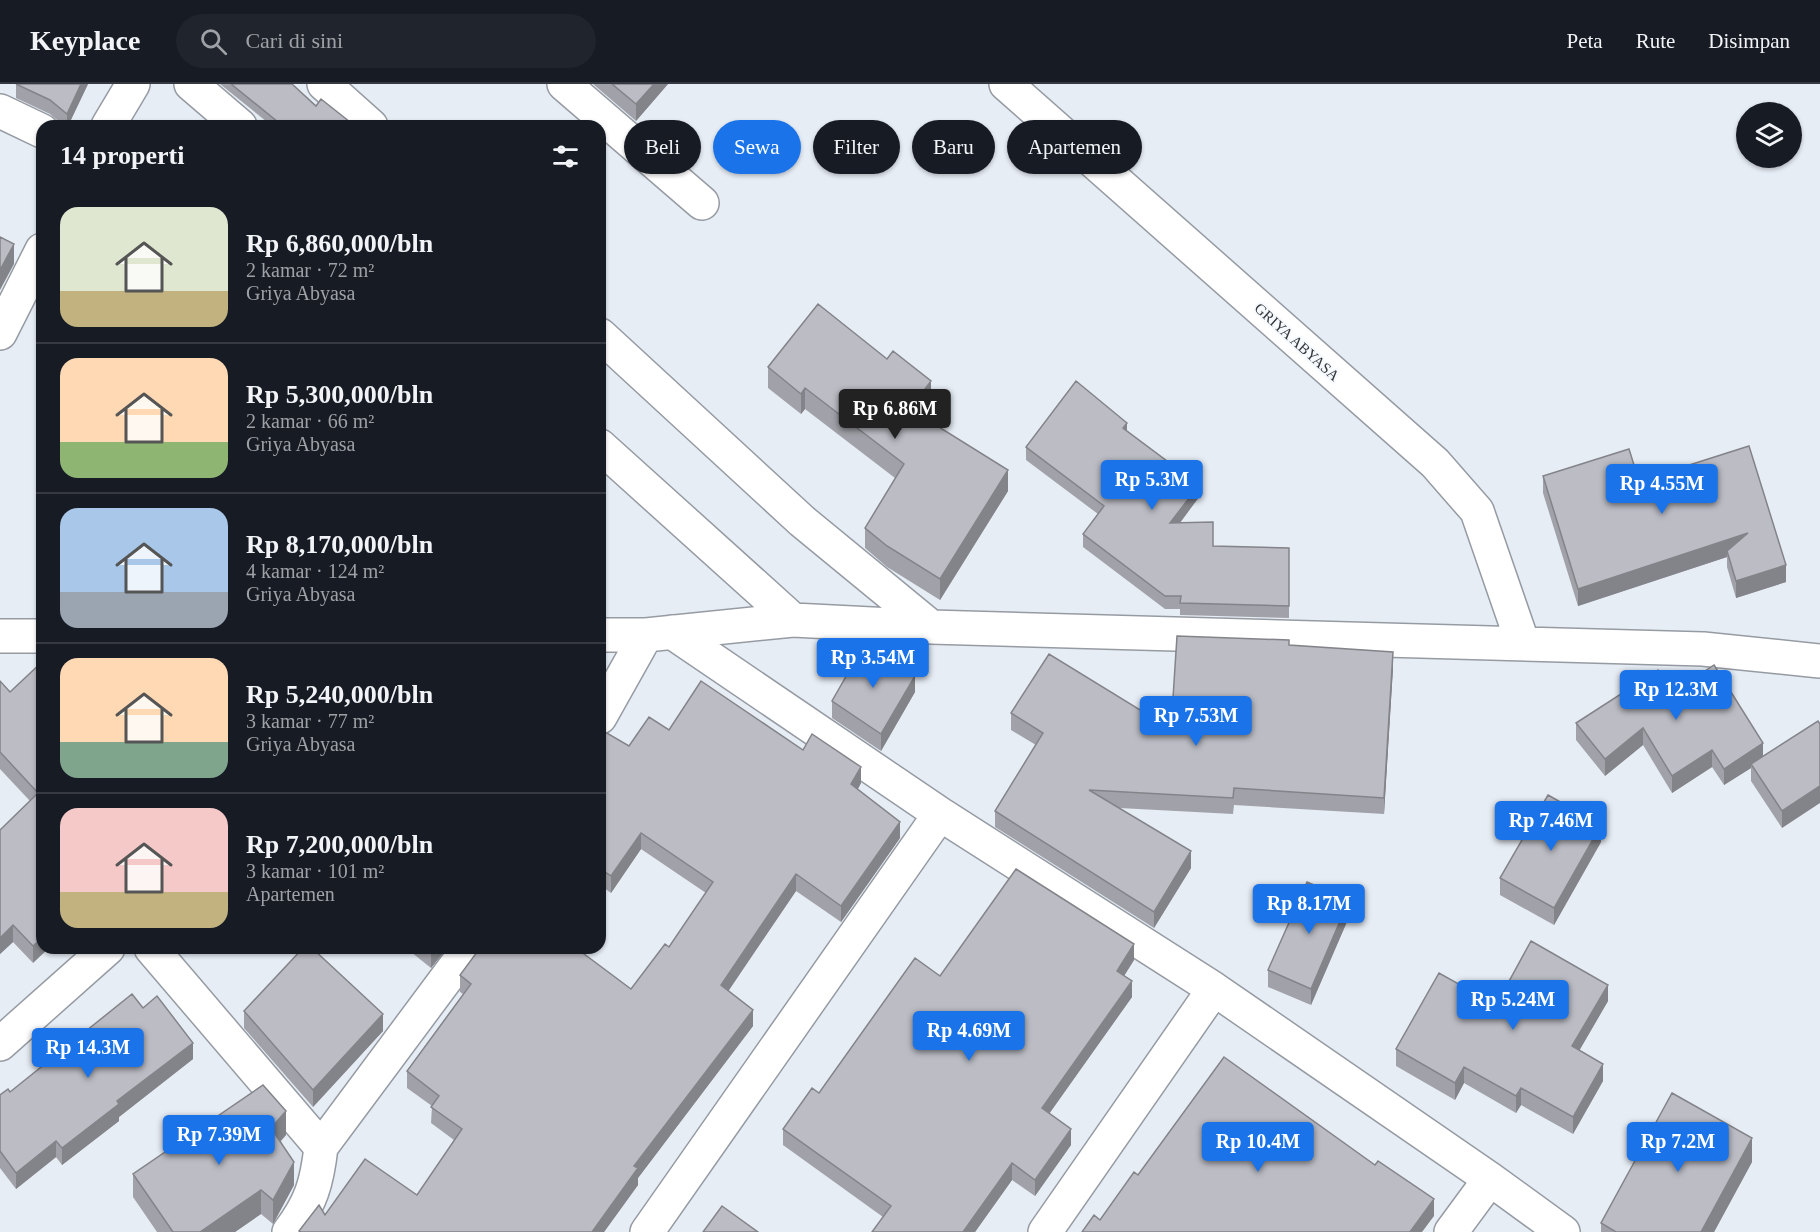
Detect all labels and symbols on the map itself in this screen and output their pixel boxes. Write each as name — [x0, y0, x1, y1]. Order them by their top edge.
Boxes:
street label: GRIYA ABYASA — [1252, 300, 1343, 384]
pin: Rp 6.86M — [833, 389, 957, 440]
pin: Rp 5.3M — [1097, 460, 1207, 511]
pin: Rp 4.55M — [1600, 464, 1724, 515]
pin: Rp 3.54M — [811, 638, 935, 689]
pin: Rp 12.3M — [1614, 670, 1738, 721]
pin: Rp 7.53M — [1134, 696, 1258, 747]
pin: Rp 7.46M — [1489, 801, 1613, 852]
pin: Rp 8.17M — [1247, 884, 1371, 935]
pin: Rp 5.24M — [1451, 980, 1575, 1031]
pin: Rp 4.69M — [907, 1011, 1031, 1062]
pin: Rp 14.3M — [26, 1028, 150, 1079]
pin: Rp 7.39M — [157, 1115, 281, 1166]
pin: Rp 10.4M — [1196, 1122, 1320, 1173]
pin: Rp 7.2M — [1623, 1122, 1733, 1173]

